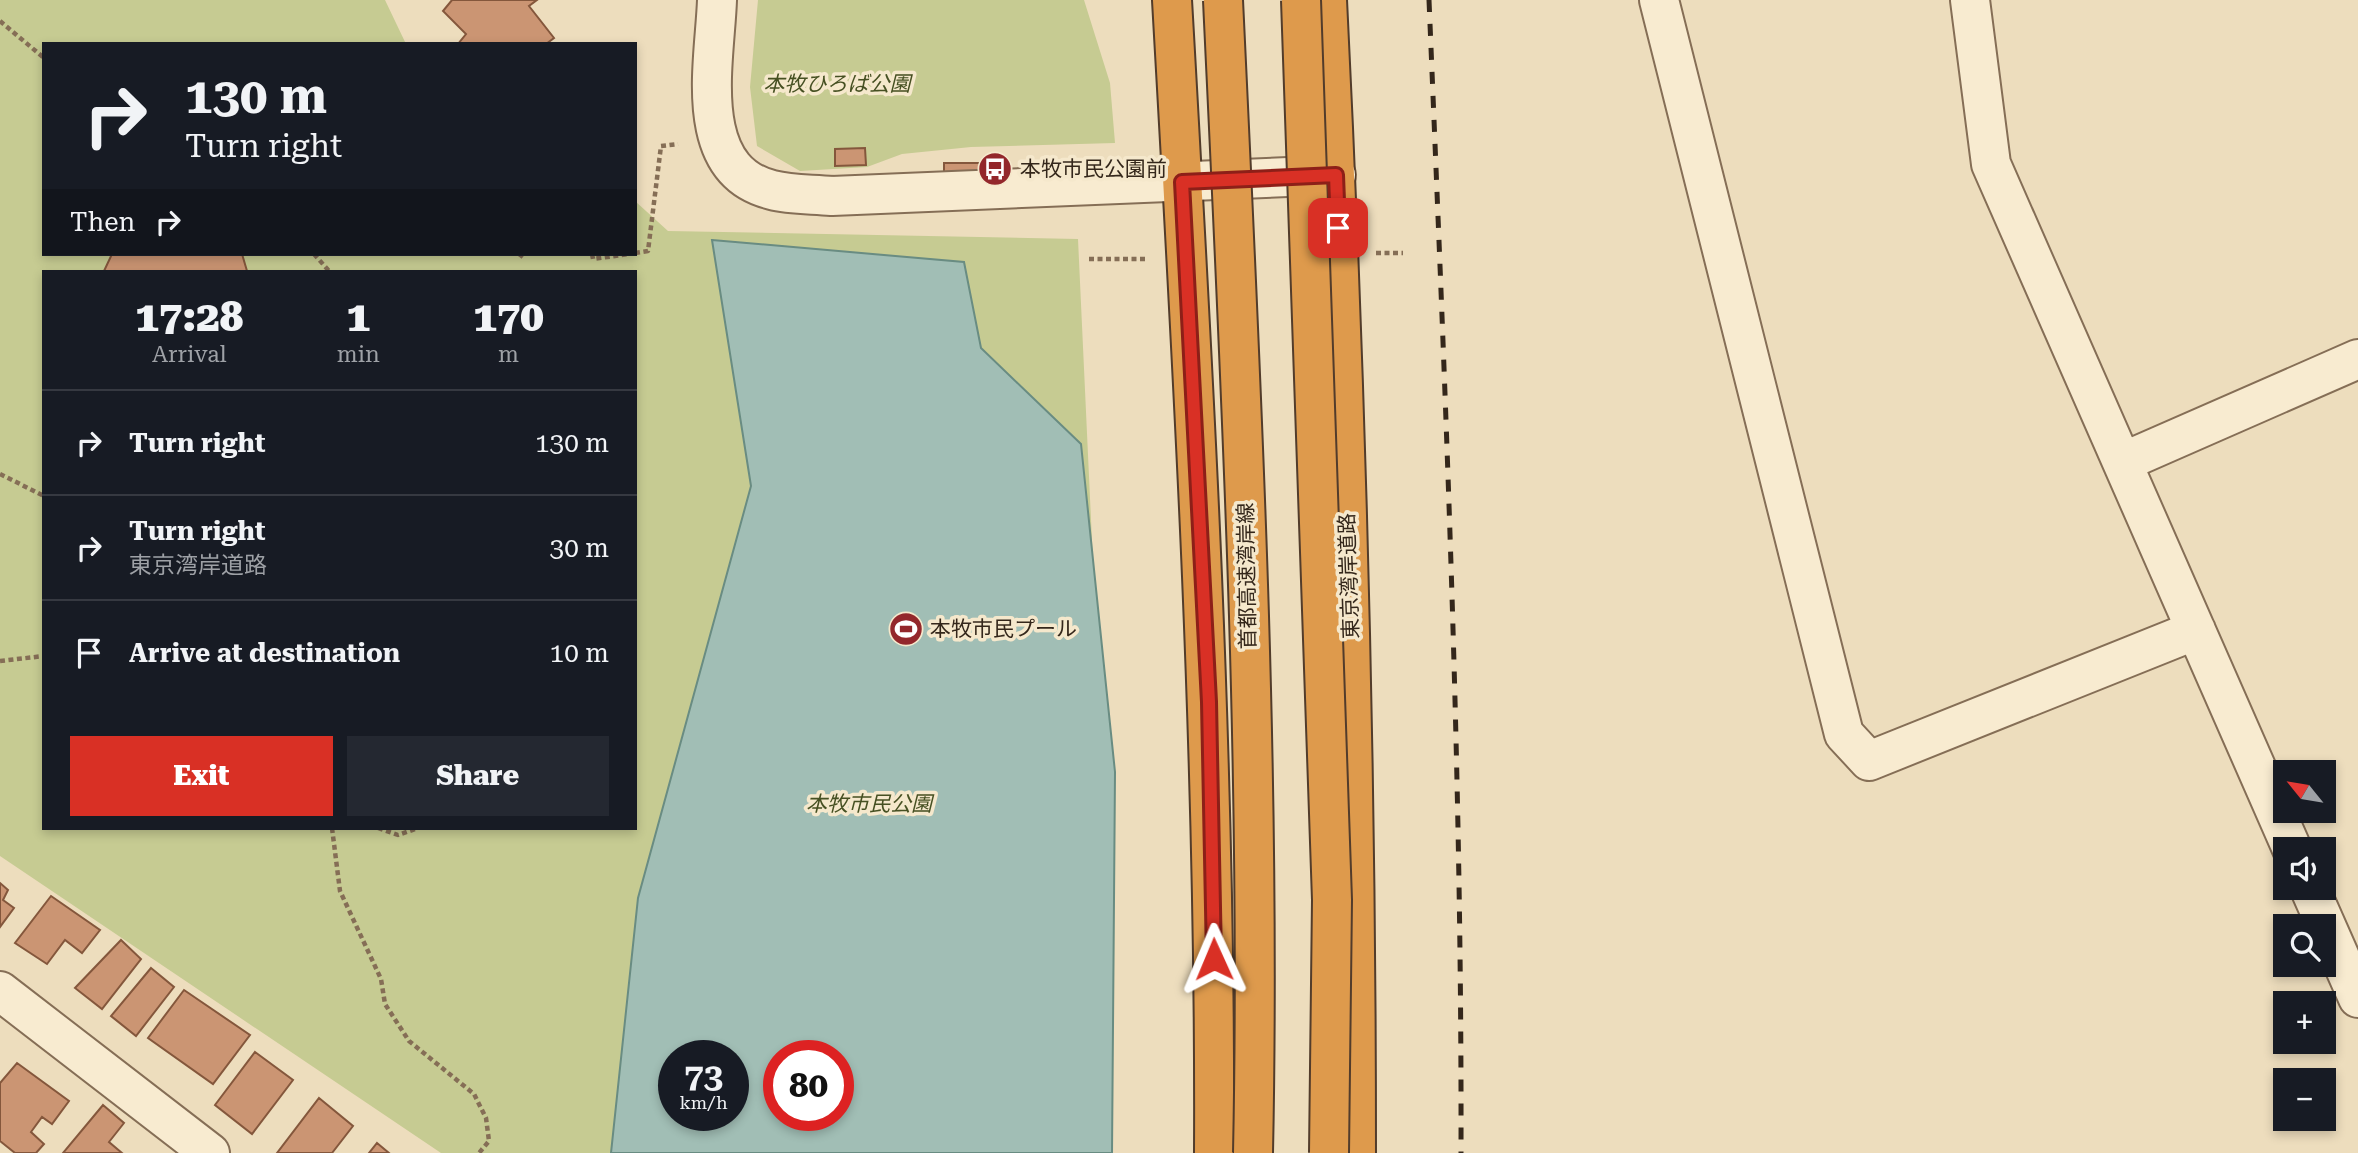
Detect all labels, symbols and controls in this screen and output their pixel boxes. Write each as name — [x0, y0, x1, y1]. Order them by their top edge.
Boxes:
text: 130 m — [185, 68, 327, 125]
icon: right — [70, 70, 161, 161]
park label: 本牧ひろば公園 — [764, 72, 913, 96]
text: Turn right — [185, 127, 342, 165]
bus stop icon: 本牧市民公園前 — [976, 150, 1014, 188]
place label: 本牧市民公園前 — [1020, 157, 1167, 181]
pin — [1308, 198, 1368, 258]
icon: right — [149, 203, 187, 241]
text: Then — [70, 207, 135, 237]
icon: arrive — [1319, 209, 1357, 247]
text: 17:28 — [135, 292, 243, 341]
text: 1 — [346, 292, 370, 341]
text: 170 — [473, 292, 544, 341]
text: Arrival — [152, 341, 227, 368]
text: min — [337, 341, 380, 368]
text: m — [498, 341, 519, 368]
icon: right — [70, 424, 108, 462]
text: Turn right — [129, 428, 265, 458]
text: 130 m — [535, 428, 609, 458]
street label: 首都高速湾岸線 — [1234, 502, 1260, 650]
street label: 東京湾岸道路 — [1335, 513, 1363, 639]
text: Turn right — [129, 516, 265, 546]
icon: right — [70, 529, 108, 567]
text: 30 m — [550, 533, 609, 563]
text: 東京湾岸道路 — [129, 552, 267, 579]
sports icon: 本牧市民プール — [887, 610, 925, 648]
place label: 本牧市民プール — [930, 617, 1077, 641]
icon: arrive — [70, 634, 108, 672]
text: Arrive at destination — [129, 638, 400, 668]
text: 10 m — [550, 638, 609, 668]
button: Exit — [70, 736, 333, 816]
button: Share — [347, 736, 609, 816]
north arrow — [2273, 760, 2336, 822]
map controls — [2273, 760, 2336, 1131]
park label: 本牧市民公園 — [806, 792, 935, 816]
button: sound — [2273, 837, 2336, 900]
button: search — [2273, 914, 2336, 977]
position arrow — [1177, 922, 1251, 996]
button: + — [2273, 991, 2336, 1054]
speed limit sign: 80 — [763, 1040, 854, 1131]
text: 73 — [684, 1056, 723, 1097]
button: − — [2273, 1068, 2336, 1131]
text: km/h — [679, 1092, 728, 1113]

